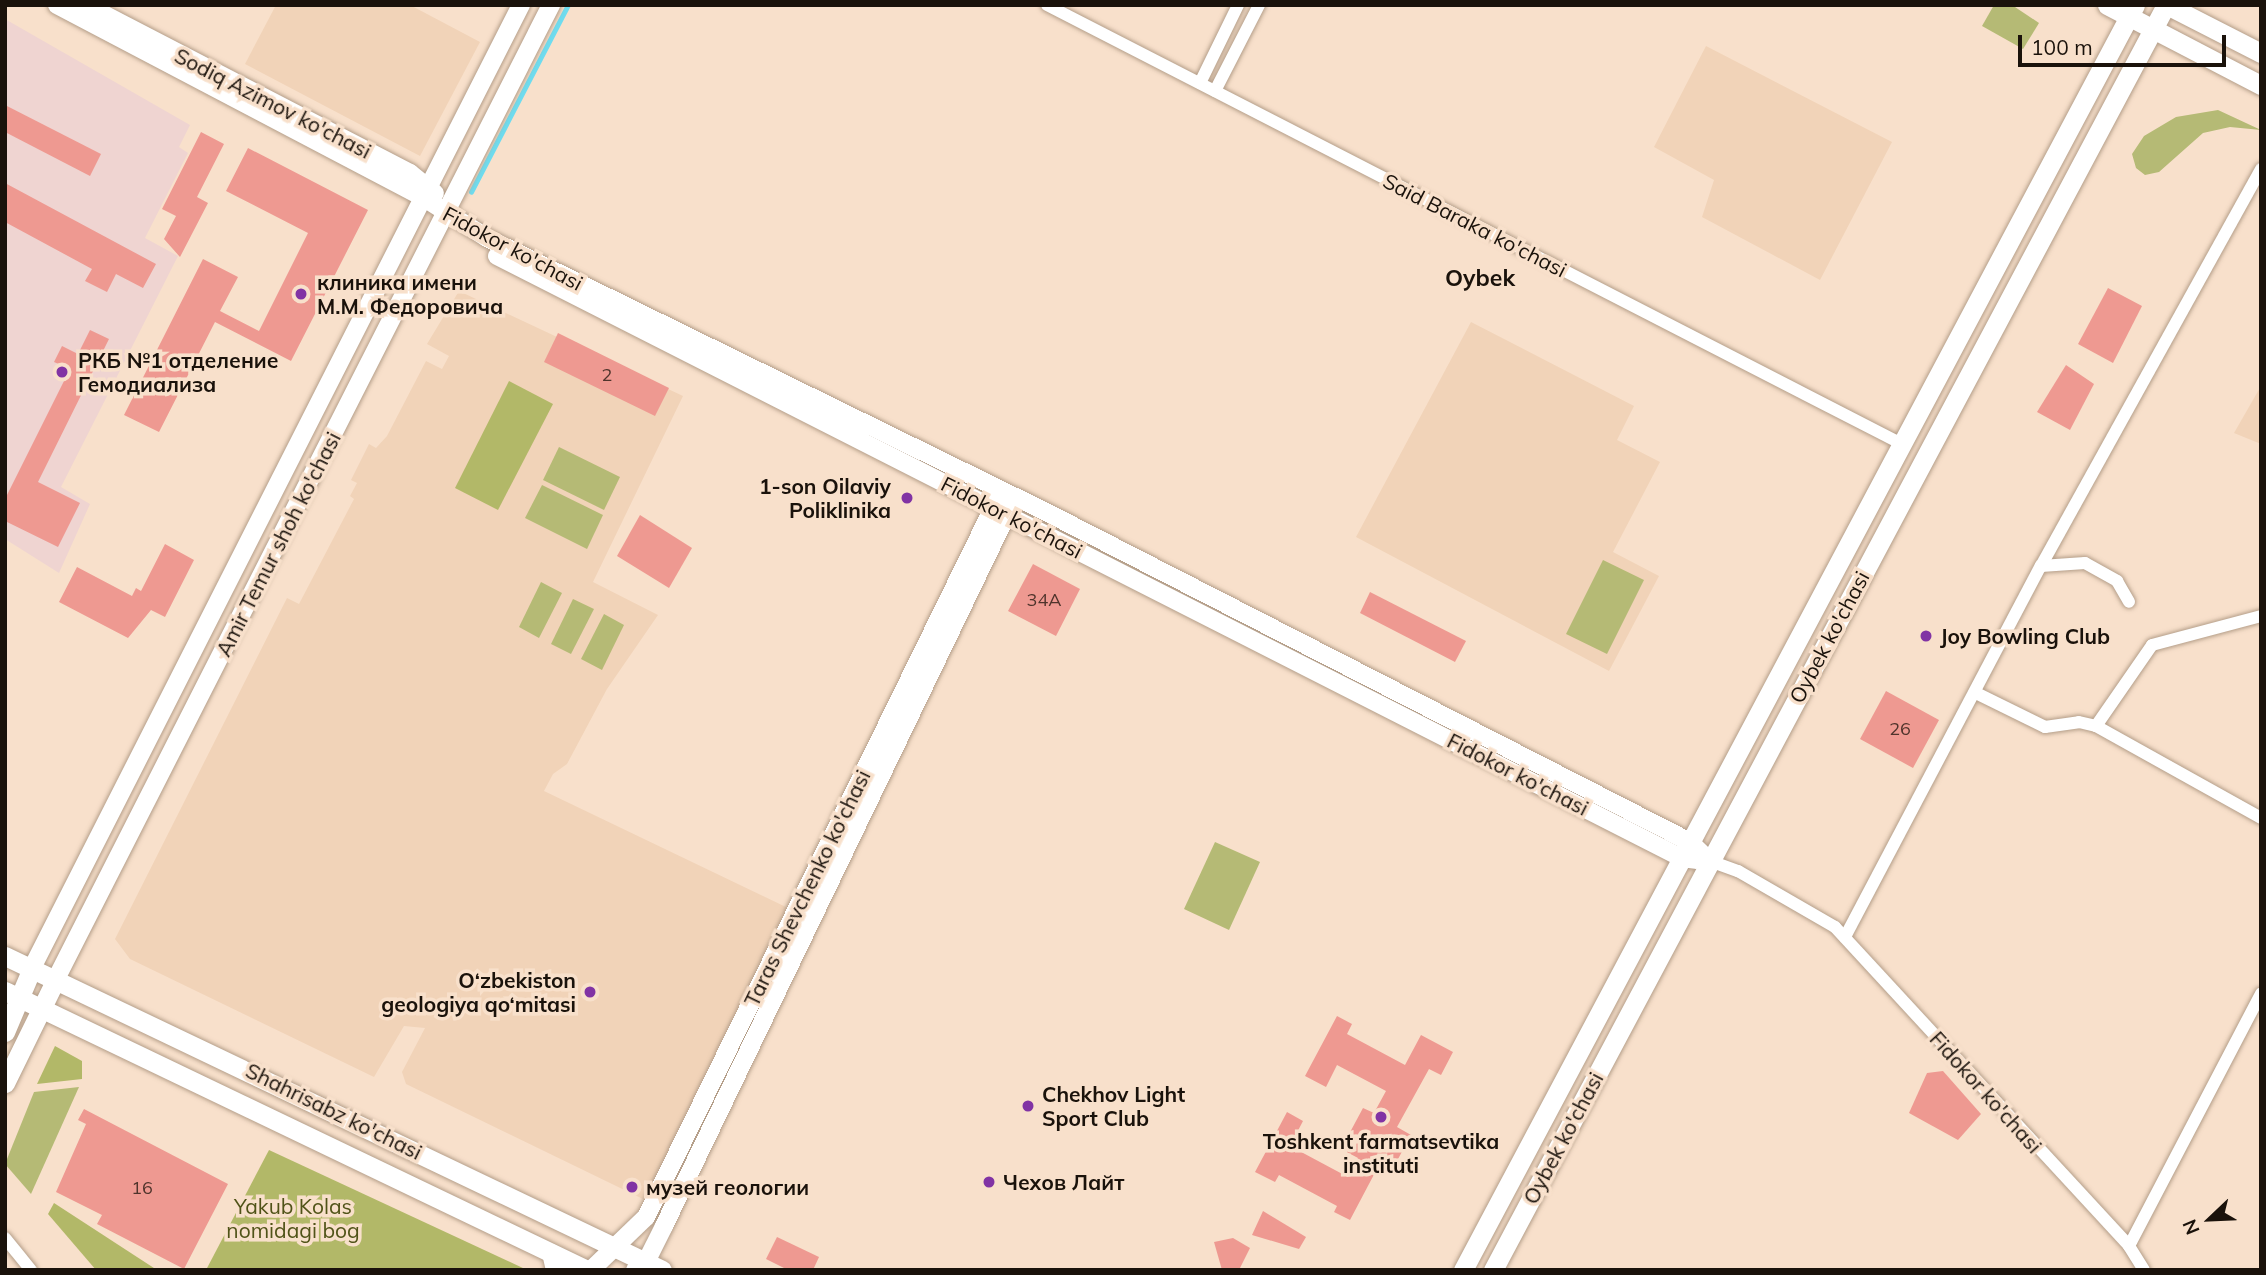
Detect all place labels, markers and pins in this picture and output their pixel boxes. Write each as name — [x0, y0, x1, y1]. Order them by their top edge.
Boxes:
place label: клиника имени М.М. Федоровича — [317, 269, 503, 319]
marker: клиника имени М.М. Федоровича — [291, 284, 311, 304]
place label: РКБ №1 отделение Гемодиализа — [78, 347, 279, 397]
marker: РКБ №1 отделение Гемодиализа — [52, 362, 72, 382]
place label: 1-son Oilaviy Poliklinika — [759, 473, 891, 523]
marker: 1-son Oilaviy Poliklinika — [897, 488, 917, 508]
place label: Joy Bowling Club — [1940, 623, 2110, 649]
marker: Joy Bowling Club — [1918, 628, 1934, 644]
place label: O‘zbekiston geologiya qo‘mitasi — [381, 967, 576, 1017]
marker: O‘zbekiston geologiya qo‘mitasi — [582, 984, 598, 1000]
place label: Chekhov Light Sport Club — [1042, 1081, 1185, 1131]
marker: Chekhov Light Sport Club — [1020, 1098, 1036, 1114]
marker: Toshkent farmatsevtika instituti — [1373, 1109, 1389, 1125]
place label: Toshkent farmatsevtika instituti — [1263, 1128, 1499, 1178]
place label: Чехов Лайт — [1003, 1169, 1124, 1195]
place label: музей геологии — [646, 1174, 809, 1200]
marker: Чехов Лайт — [981, 1174, 997, 1190]
marker: музей геологии — [624, 1179, 640, 1195]

